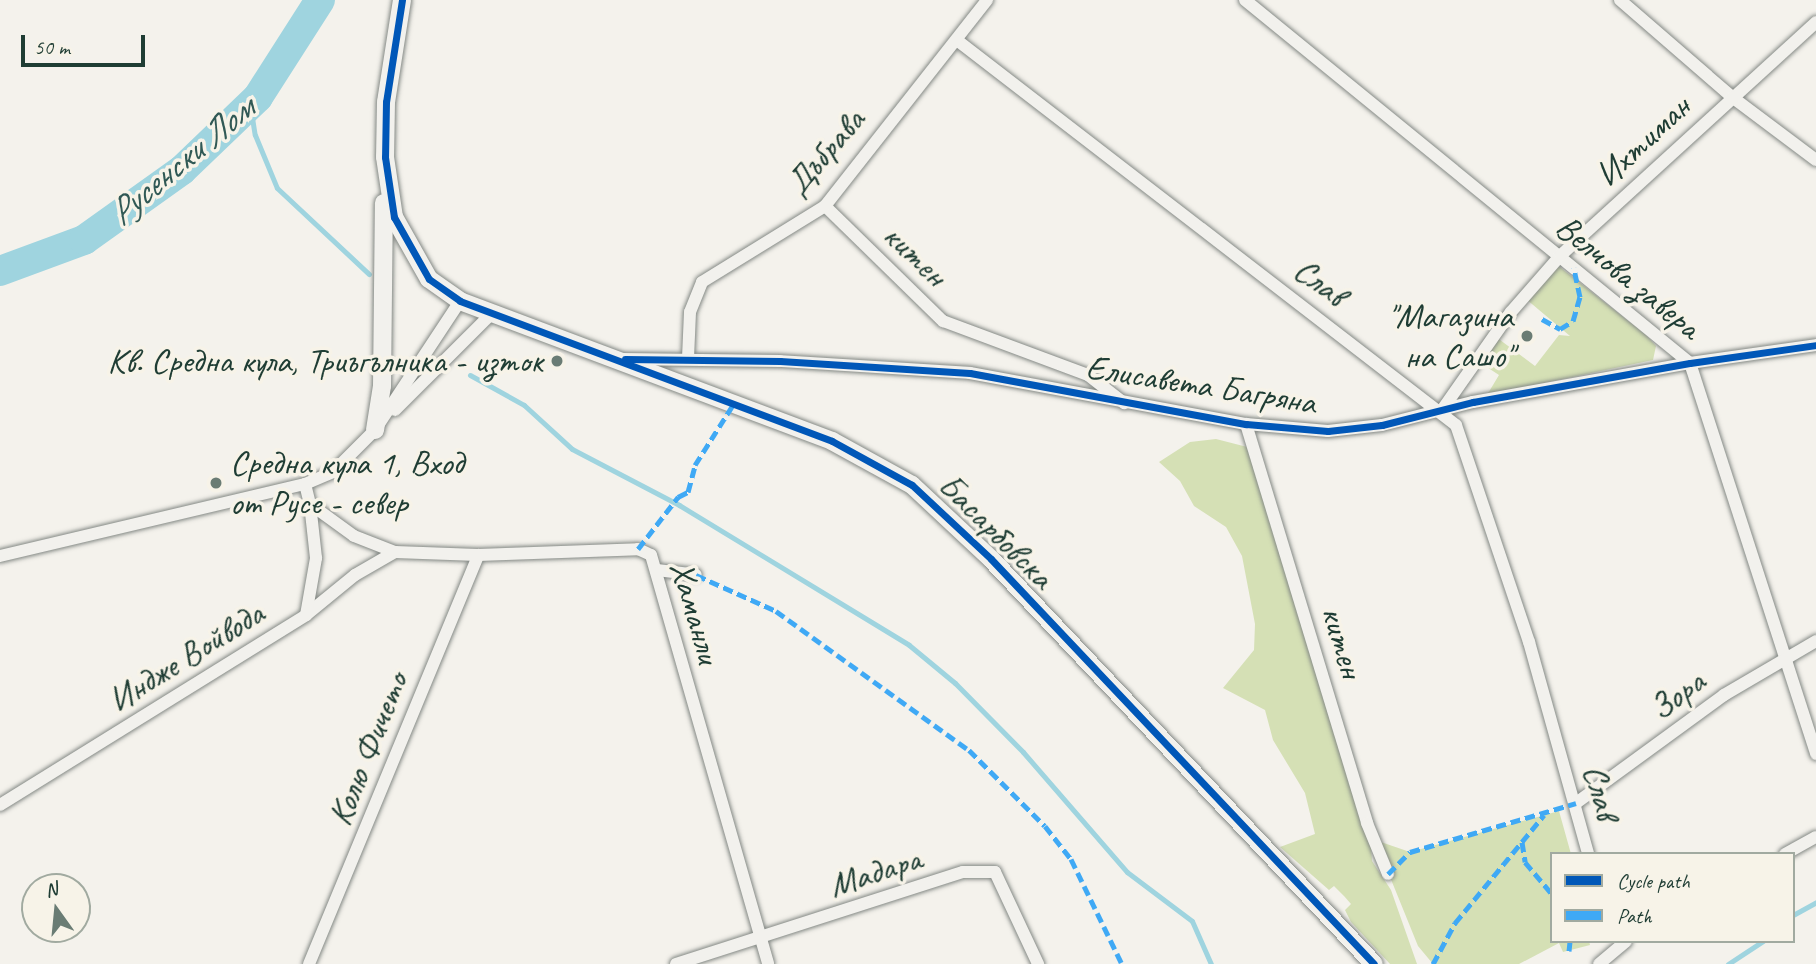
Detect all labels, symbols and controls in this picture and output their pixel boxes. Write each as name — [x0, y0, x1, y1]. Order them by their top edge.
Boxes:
scale bar — [24, 21, 149, 65]
text: 50 m — [34, 34, 70, 60]
street label: Ихтиман — [1587, 86, 1699, 196]
water label: Русенски Лом — [100, 88, 262, 234]
street label: Дъбрава — [776, 100, 874, 204]
street label: Велчова завера — [1547, 206, 1709, 348]
street label: китен — [874, 214, 956, 296]
street label: Слав — [1286, 249, 1354, 315]
place label: ''Магазина на Сашо'' — [1387, 295, 1513, 377]
marker: ''Магазина на Сашо'' — [1519, 328, 1535, 344]
place label: Кв. Средна кула, Триъгълника - изток — [109, 340, 543, 382]
street label: Елисавета Багряна — [1083, 346, 1319, 424]
marker: Кв. Средна кула, Триъгълника - изток — [549, 353, 565, 369]
place label: Средна кула 1, Вход от Русе - север — [230, 442, 462, 524]
street label: Басарбовска — [929, 464, 1063, 598]
marker: Средна кула 1, Вход от Русе - север — [208, 475, 224, 491]
street label: Хаманли — [661, 556, 729, 668]
street label: Индже Войвода — [100, 593, 272, 721]
street label: китен — [1311, 601, 1373, 683]
street label: Зора — [1641, 661, 1713, 729]
street label: Колю Фичето — [319, 668, 417, 830]
street label: Слав — [1574, 760, 1628, 824]
street label: Мадара — [824, 837, 926, 907]
legend — [1550, 852, 1795, 943]
text: Cycle path — [1617, 868, 1690, 894]
north arrow — [21, 873, 91, 943]
text: N — [42, 877, 60, 903]
text: Path — [1617, 903, 1652, 929]

